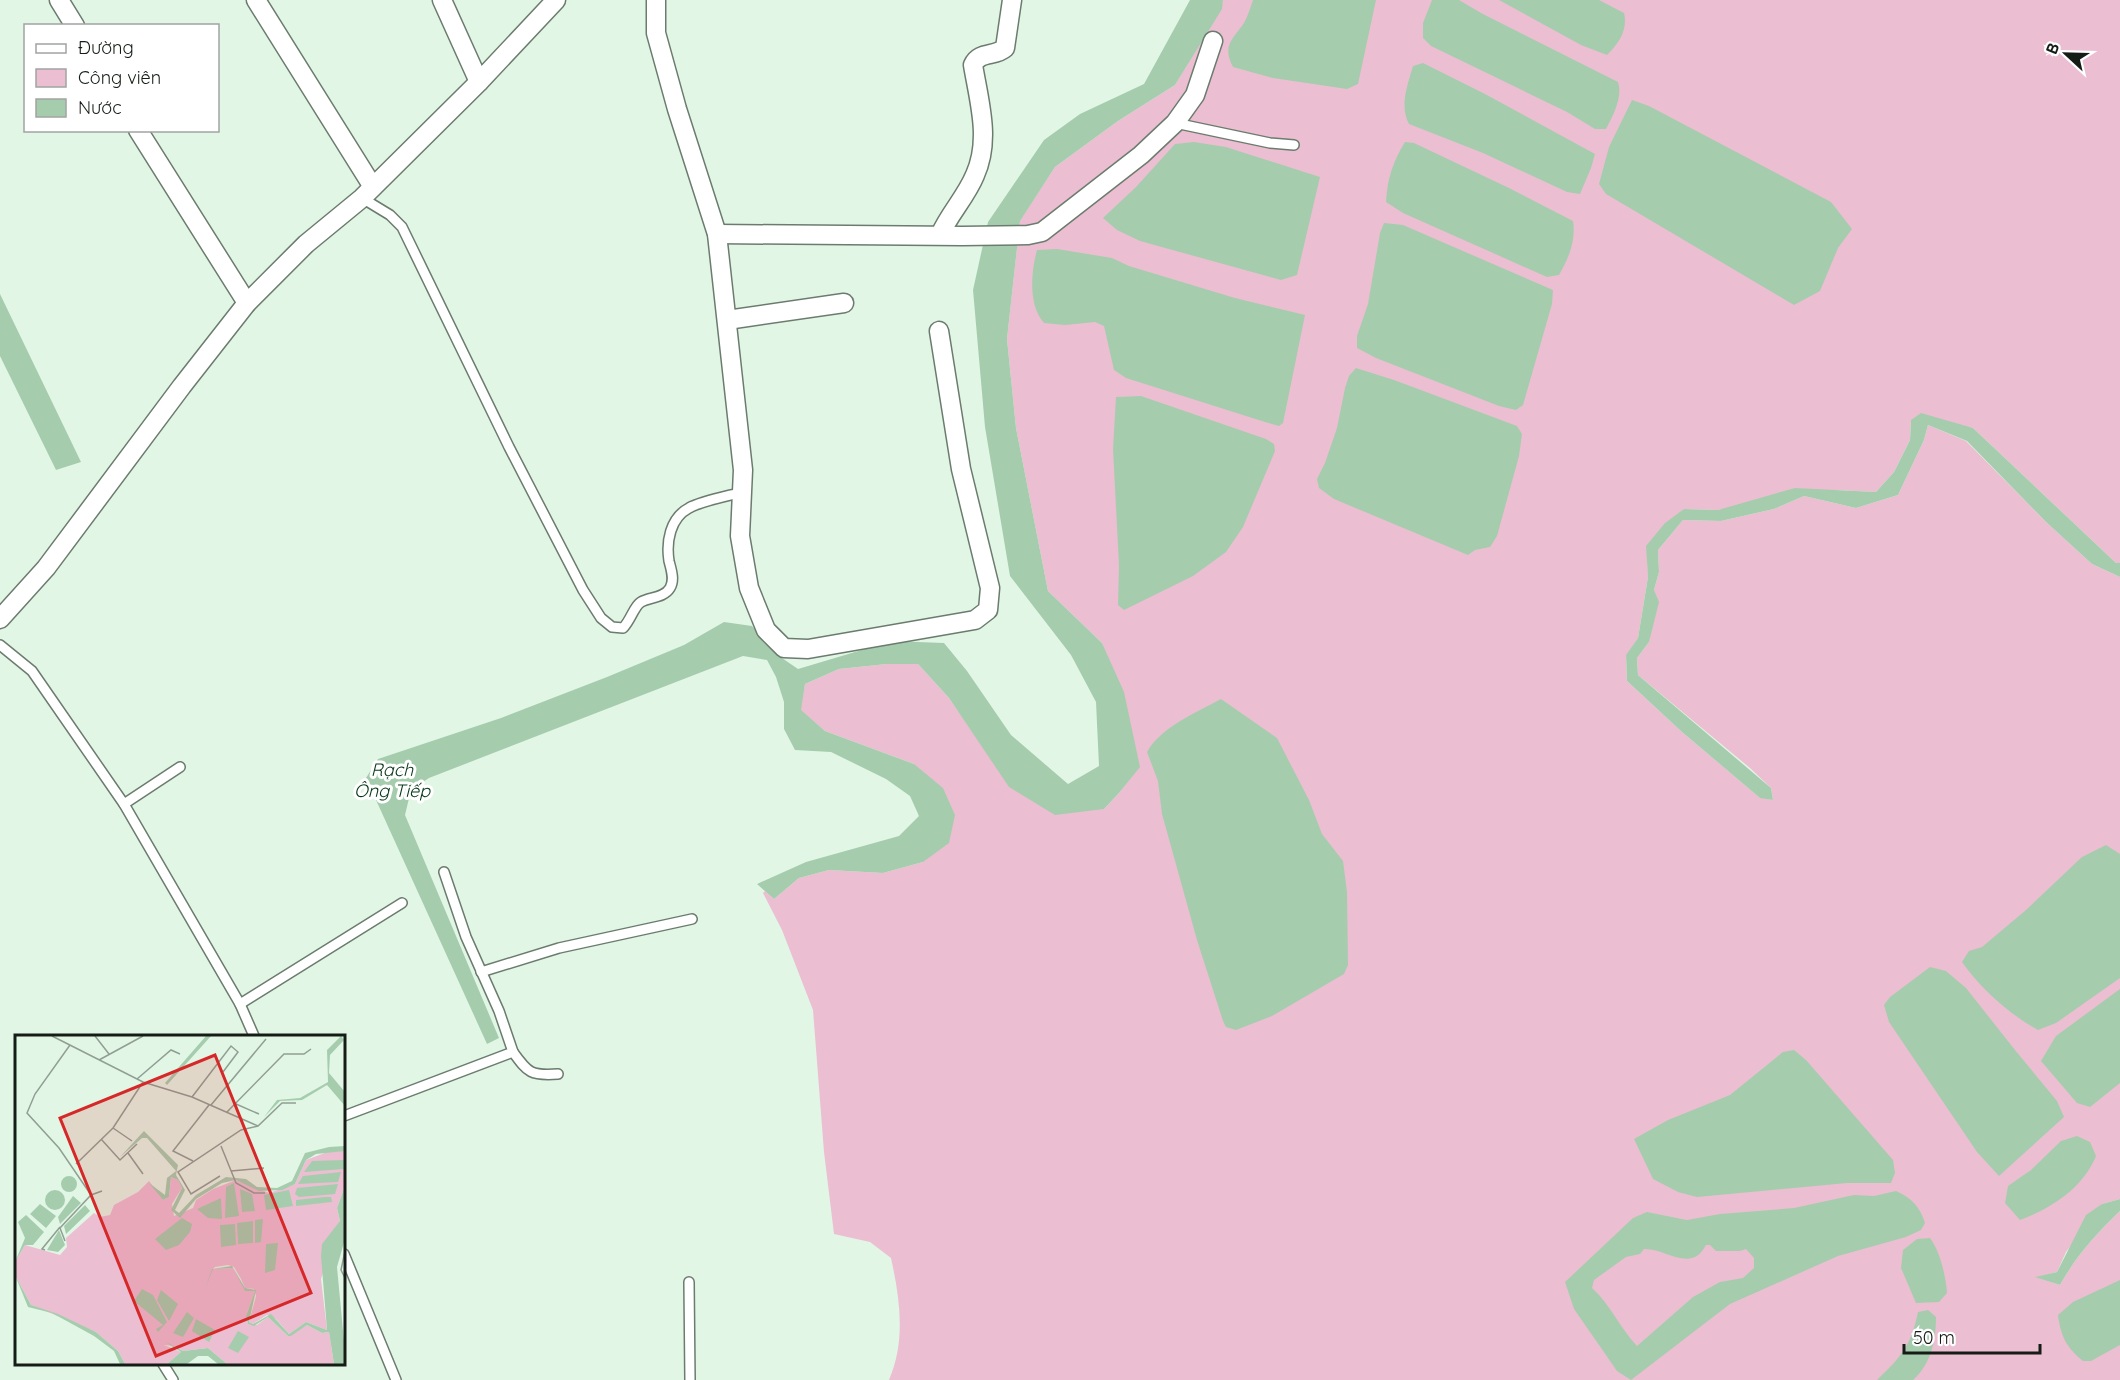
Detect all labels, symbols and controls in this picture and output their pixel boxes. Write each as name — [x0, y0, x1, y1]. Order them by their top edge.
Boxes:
legend — [24, 24, 219, 132]
north arrow — [2036, 24, 2096, 84]
text: Đường — [78, 36, 134, 59]
text: B — [2041, 40, 2063, 57]
text: Công viên — [78, 66, 161, 89]
text: Nước — [78, 96, 122, 119]
water label: Rạch Ông Tiếp — [354, 758, 431, 802]
inset map — [15, 1035, 345, 1365]
scale bar — [1904, 1317, 2040, 1355]
text: 50 m — [1913, 1326, 1955, 1349]

